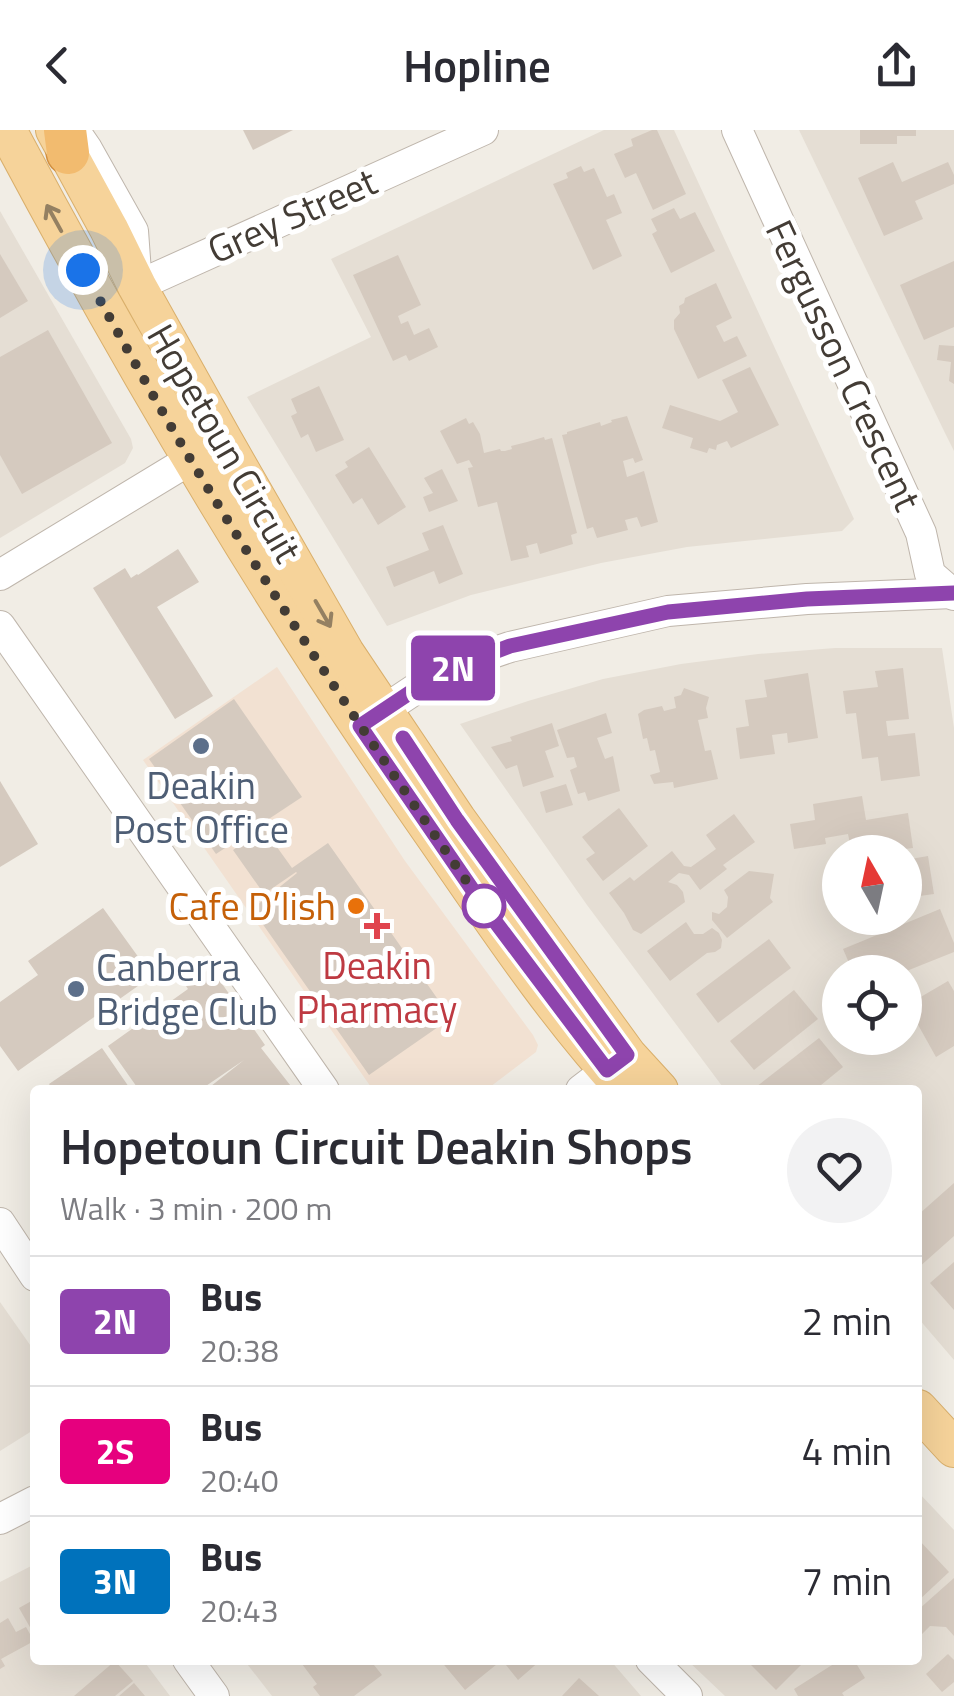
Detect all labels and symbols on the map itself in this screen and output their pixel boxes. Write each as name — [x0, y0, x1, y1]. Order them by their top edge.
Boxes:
street label: Grey Street — [198, 152, 386, 278]
one-way arrow — [44, 204, 64, 233]
street label: Fergusson Crescent — [751, 210, 937, 520]
your location — [58, 245, 108, 295]
street label: Hopetoun Circuit — [133, 313, 317, 573]
one-way arrow — [313, 599, 333, 628]
line badge: 2N — [408, 636, 498, 700]
marker: Deakin Post Office — [190, 735, 212, 757]
place label: Deakin Post Office — [113, 756, 289, 858]
north arrow — [822, 835, 922, 935]
place label: Cafe D’lish — [169, 877, 336, 935]
unlabelled marker — [463, 885, 505, 927]
marker: Cafe D’lish — [345, 895, 367, 917]
marker: Deakin Pharmacy — [366, 915, 388, 937]
place label: Deakin Pharmacy — [297, 936, 457, 1038]
place label: Canberra Bridge Club — [96, 938, 278, 1040]
marker: Canberra Bridge Club — [65, 978, 87, 1000]

